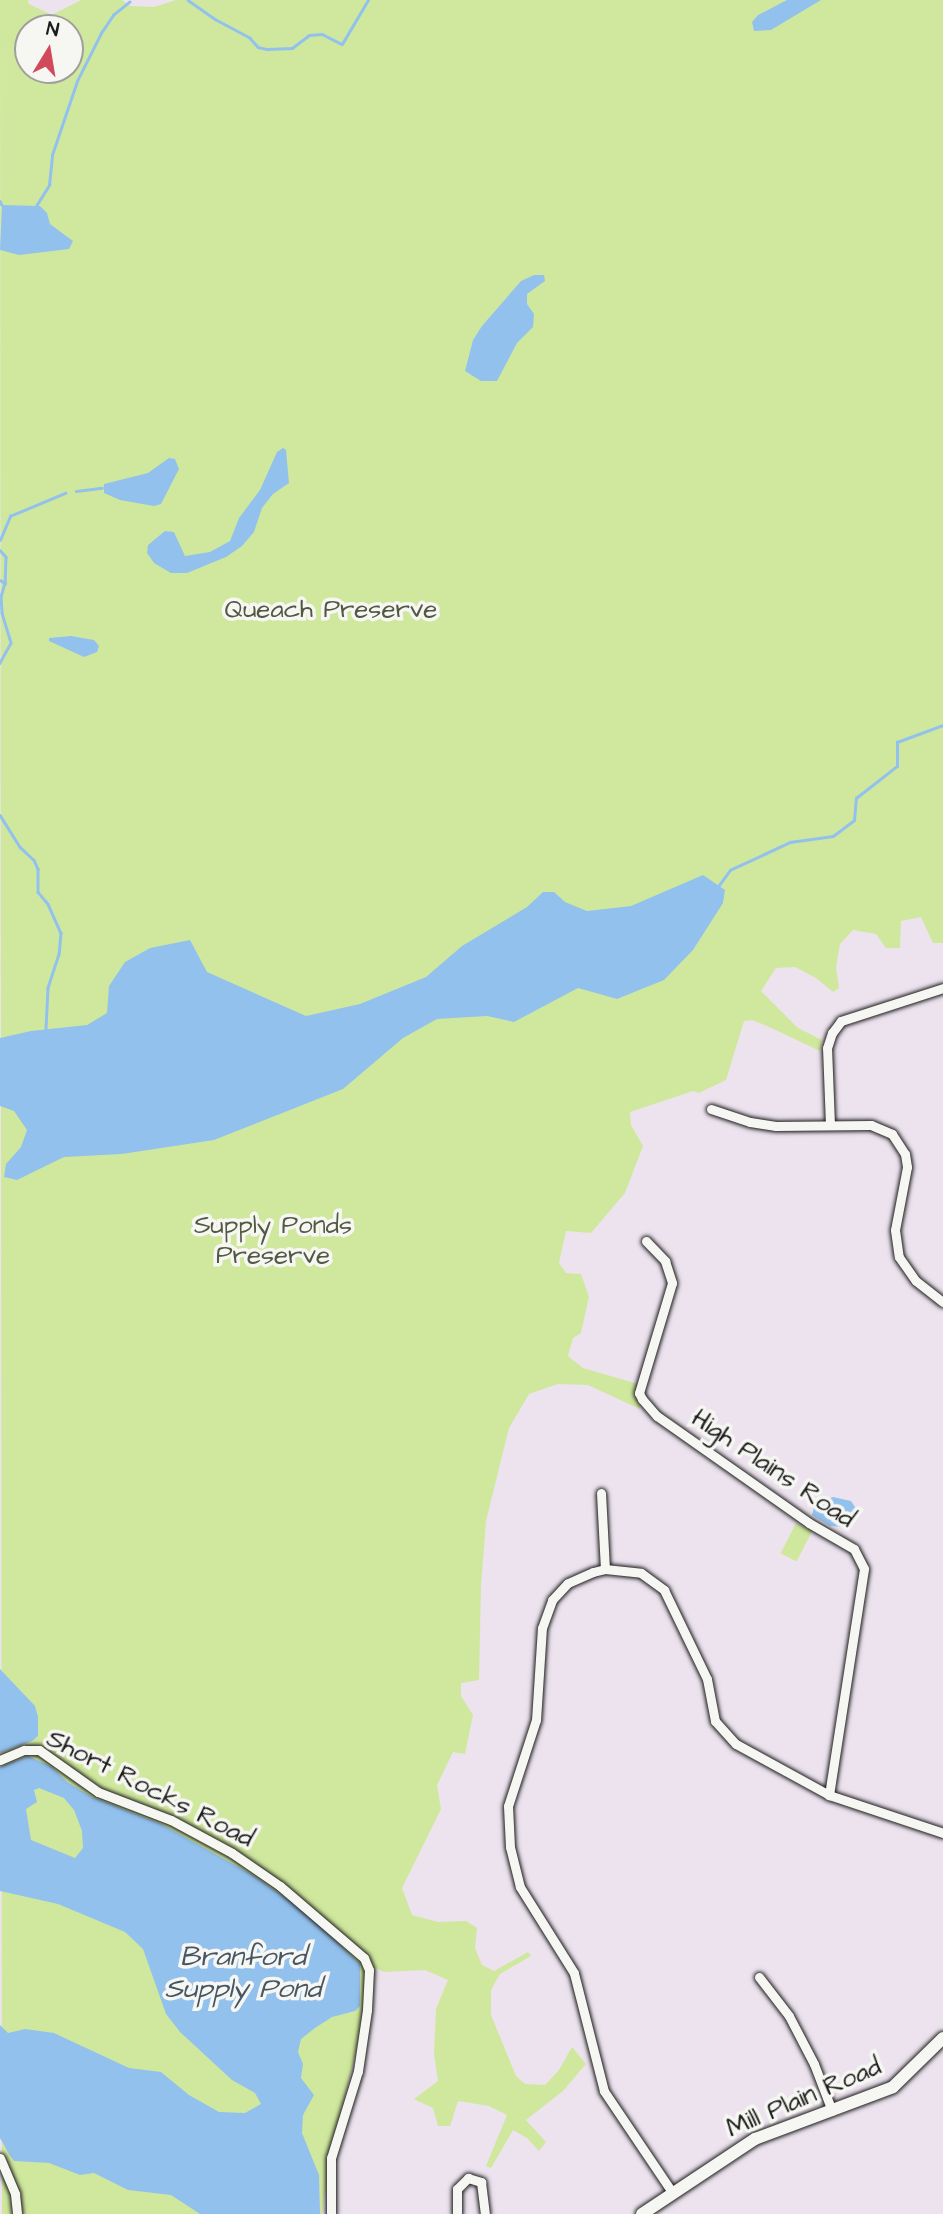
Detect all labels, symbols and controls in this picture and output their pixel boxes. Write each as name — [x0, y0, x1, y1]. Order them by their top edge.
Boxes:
north arrow — [14, 14, 84, 84]
text: N — [44, 15, 61, 44]
park label: Queach Preserve — [225, 594, 437, 626]
park label: Supply Ponds Preserve — [194, 1210, 352, 1272]
street label: High Plains Road — [685, 1403, 861, 1535]
street label: Short Rocks Road — [41, 1723, 259, 1855]
water label: Branford Supply Pond — [165, 1940, 321, 2006]
street label: Mill Plain Road — [722, 2051, 886, 2145]

